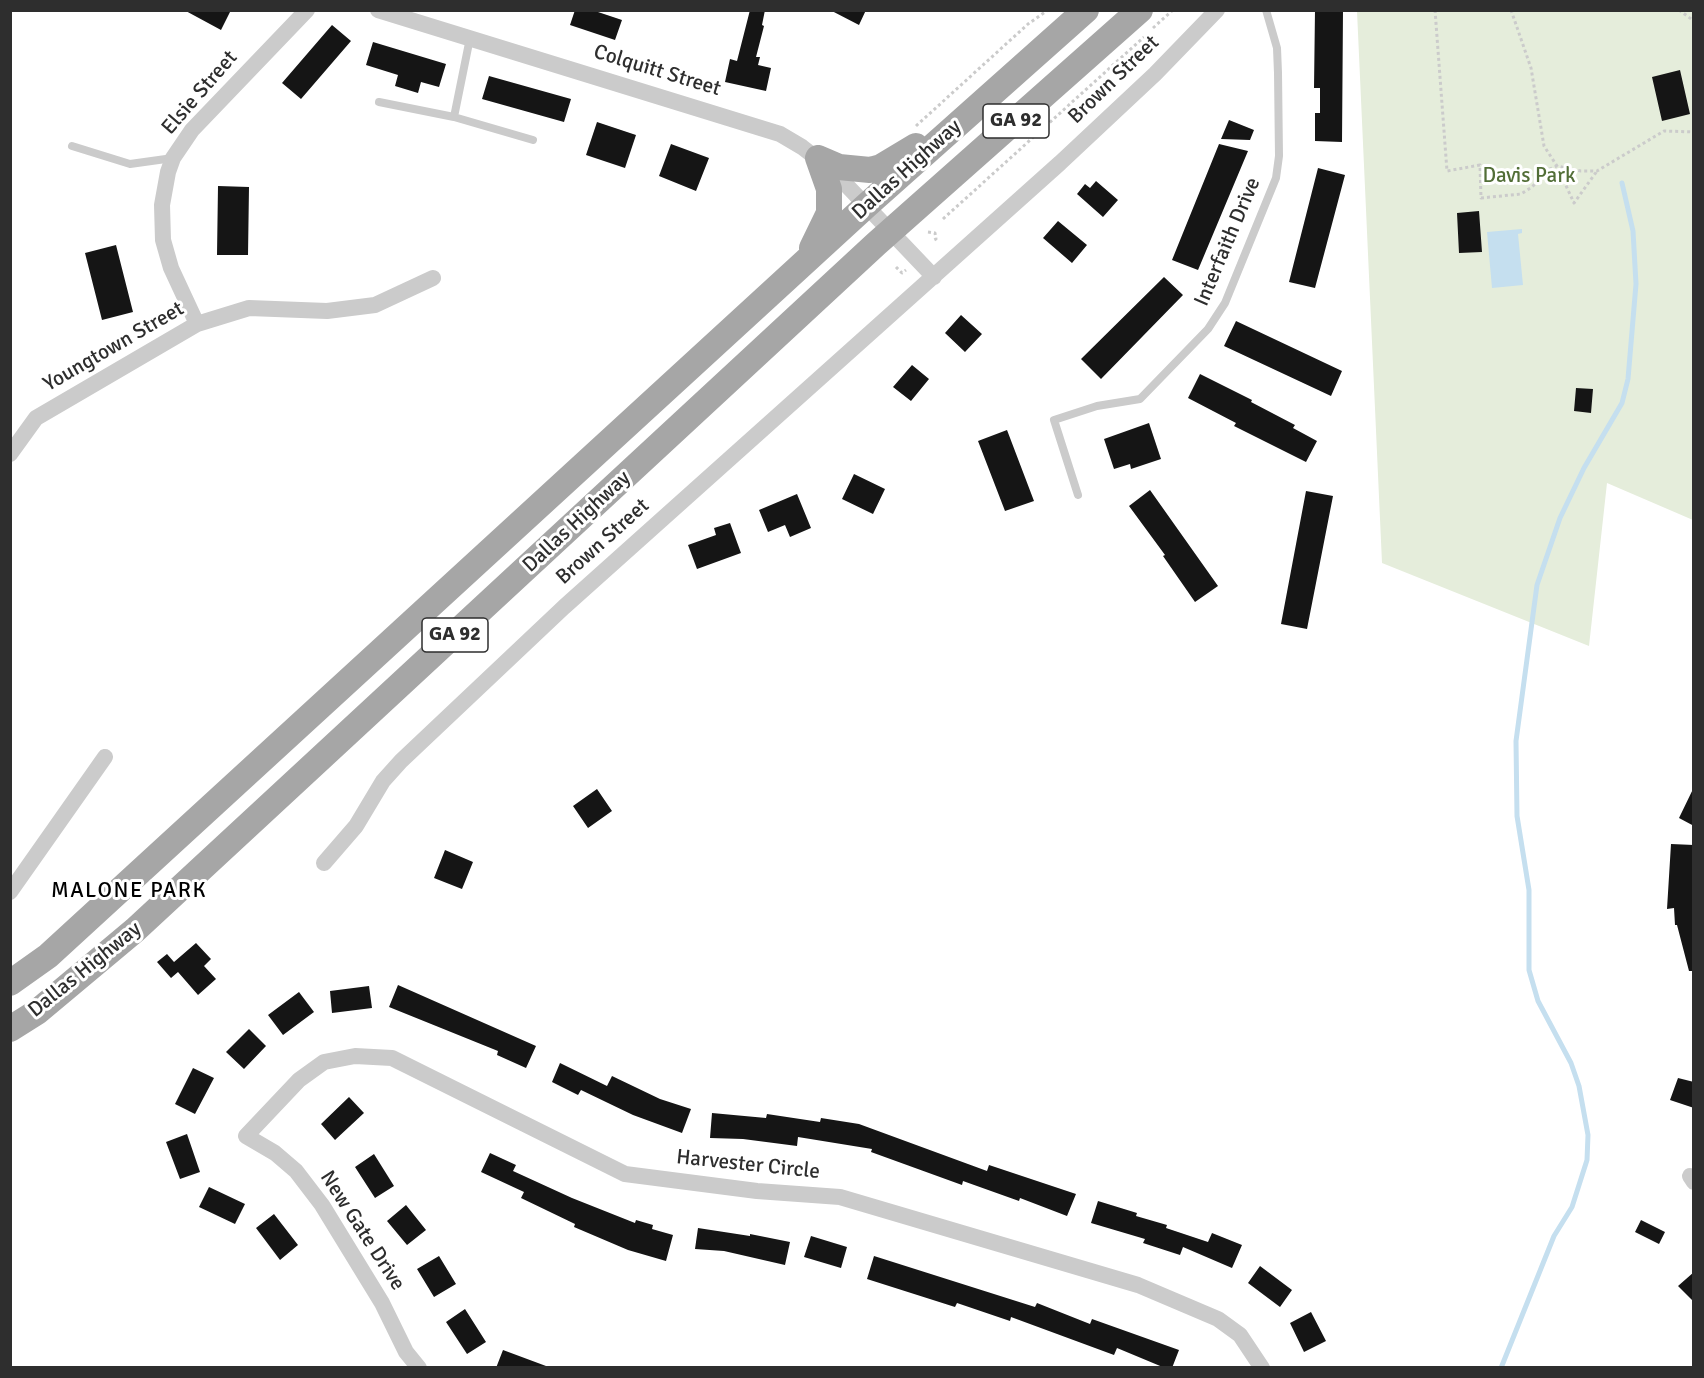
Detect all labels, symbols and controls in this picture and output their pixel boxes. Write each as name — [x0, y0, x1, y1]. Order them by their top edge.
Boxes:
street label: Brown Street — [1063, 31, 1165, 129]
street label: Colquitt Street — [590, 40, 724, 102]
street label: Elsie Street — [157, 46, 243, 140]
road number: GA 92 — [983, 104, 1049, 138]
street label: Dallas Highway — [847, 115, 967, 225]
park label: Davis Park — [1483, 163, 1575, 189]
street label: Interfaith Drive — [1190, 174, 1266, 310]
street label: Youngtown Street — [39, 297, 189, 397]
street label: Dallas Highway — [518, 466, 636, 578]
street label: Brown Street — [551, 494, 655, 590]
road number: GA 92 — [422, 618, 488, 652]
district label: MALONE PARK — [51, 878, 207, 904]
street label: Dallas Highway — [23, 917, 147, 1023]
street label: Harvester Circle — [675, 1145, 821, 1185]
street label: New Gate Drive — [314, 1166, 410, 1296]

